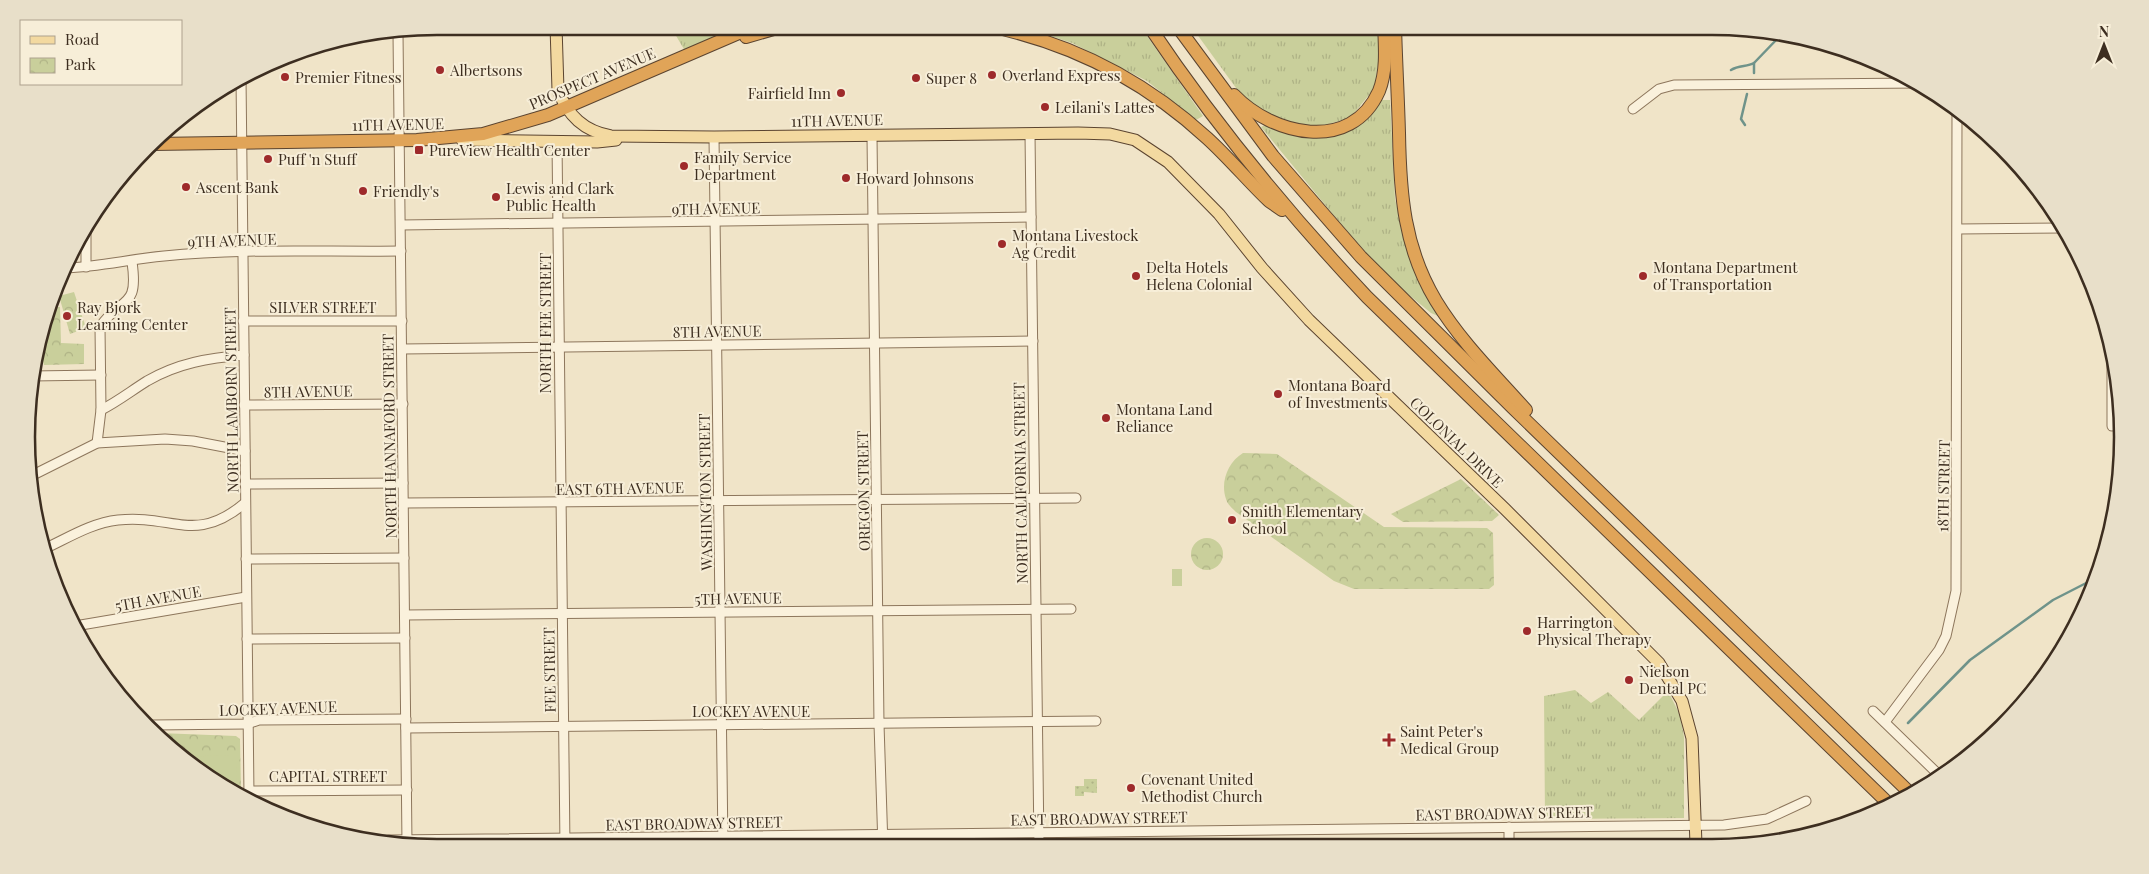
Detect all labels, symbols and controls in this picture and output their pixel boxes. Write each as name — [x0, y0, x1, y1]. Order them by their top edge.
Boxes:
legend — [20, 20, 182, 85]
north arrow — [2079, 20, 2129, 70]
text: N — [2099, 22, 2109, 41]
text: Road — [65, 29, 99, 49]
street label: PROSPECT AVENUE — [526, 42, 658, 114]
text: Park — [65, 54, 97, 74]
place label: Albertsons — [449, 60, 522, 80]
marker: Albertsons — [434, 64, 446, 76]
place label: Overland Express — [1002, 65, 1120, 85]
place label: Premier Fitness — [295, 67, 401, 87]
place label: Super 8 — [926, 68, 977, 88]
marker: Overland Express — [986, 69, 998, 81]
marker: Premier Fitness — [279, 71, 291, 83]
marker: Super 8 — [910, 72, 922, 84]
place label: Fairfield Inn — [748, 83, 831, 103]
marker: Fairfield Inn — [835, 87, 847, 99]
place label: Leilani's Lattes — [1055, 97, 1155, 117]
marker: Leilani's Lattes — [1039, 101, 1051, 113]
street label: 11TH AVENUE — [791, 109, 883, 131]
street label: 11TH AVENUE — [352, 113, 444, 135]
place label: PureView Health Center — [429, 140, 591, 160]
marker: PureView Health Center — [413, 144, 425, 156]
place label: Family Service Department — [694, 147, 792, 184]
place label: Puff 'n Stuff — [278, 149, 357, 169]
marker: Puff 'n Stuff — [262, 153, 274, 165]
marker: Family Service Department — [678, 160, 690, 172]
place label: Howard Johnsons — [856, 168, 974, 188]
marker: Howard Johnsons — [840, 172, 852, 184]
place label: Ascent Bank — [195, 177, 280, 197]
place label: Lewis and Clark Public Health — [506, 178, 615, 215]
marker: Ascent Bank — [180, 181, 192, 193]
place label: Friendly's — [373, 181, 439, 201]
marker: Friendly's — [357, 185, 369, 197]
marker: Lewis and Clark Public Health — [490, 191, 502, 203]
street label: 9TH AVENUE — [671, 197, 761, 219]
place label: Montana Livestock Ag Credit — [1011, 225, 1139, 262]
street label: 9TH AVENUE — [187, 228, 277, 252]
marker: Montana Livestock Ag Credit — [996, 238, 1008, 250]
street label: NORTH FEE STREET — [535, 253, 555, 393]
place label: Delta Hotels Helena Colonial — [1146, 257, 1252, 294]
place label: Montana Department of Transportation — [1653, 257, 1798, 294]
marker: Delta Hotels Helena Colonial — [1130, 270, 1142, 282]
marker: Montana Department of Transportation — [1637, 270, 1649, 282]
place label: Ray Bjork Learning Center — [77, 297, 188, 334]
street label: SILVER STREET — [269, 297, 377, 317]
street label: NORTH LAMBORN STREET — [219, 307, 243, 493]
marker: Ray Bjork Learning Center — [61, 310, 73, 322]
street label: 8TH AVENUE — [672, 320, 762, 342]
street label: NORTH HANNAFORD STREET — [377, 334, 401, 538]
place label: Montana Board of Investments — [1288, 375, 1391, 412]
street label: 8TH AVENUE — [263, 380, 353, 402]
street label: NORTH CALIFORNIA STREET — [1008, 382, 1032, 584]
marker: Montana Board of Investments — [1272, 388, 1284, 400]
street label: COLONIAL DRIVE — [1406, 392, 1508, 492]
place label: Montana Land Reliance — [1116, 399, 1213, 436]
marker: Montana Land Reliance — [1100, 412, 1112, 424]
street label: WASHINGTON STREET — [694, 413, 716, 572]
street label: OREGON STREET — [852, 431, 874, 551]
street label: 18TH STREET — [1932, 440, 1954, 532]
street label: EAST 6TH AVENUE — [556, 477, 684, 499]
place label: Smith Elementary School — [1242, 501, 1364, 538]
marker: Smith Elementary School — [1226, 514, 1238, 526]
street label: 5TH AVENUE — [113, 581, 203, 615]
street label: 5TH AVENUE — [694, 587, 782, 609]
place label: Harrington Physical Therapy — [1537, 612, 1652, 649]
marker: Harrington Physical Therapy — [1521, 625, 1533, 637]
street label: FEE STREET — [538, 627, 560, 713]
place label: Nielson Dental PC — [1639, 661, 1706, 698]
marker: Nielson Dental PC — [1623, 674, 1635, 686]
street label: LOCKEY AVENUE — [219, 696, 337, 720]
street label: LOCKEY AVENUE — [692, 701, 810, 721]
place label: Saint Peter's Medical Group — [1400, 721, 1499, 758]
marker: Saint Peter's Medical Group — [1382, 733, 1396, 747]
street label: CAPITAL STREET — [269, 766, 387, 786]
place label: Covenant United Methodist Church — [1141, 769, 1263, 806]
marker: Covenant United Methodist Church — [1125, 782, 1137, 794]
street label: EAST BROADWAY STREET — [1415, 801, 1593, 825]
street label: EAST BROADWAY STREET — [1010, 806, 1188, 830]
street label: EAST BROADWAY STREET — [605, 811, 783, 835]

